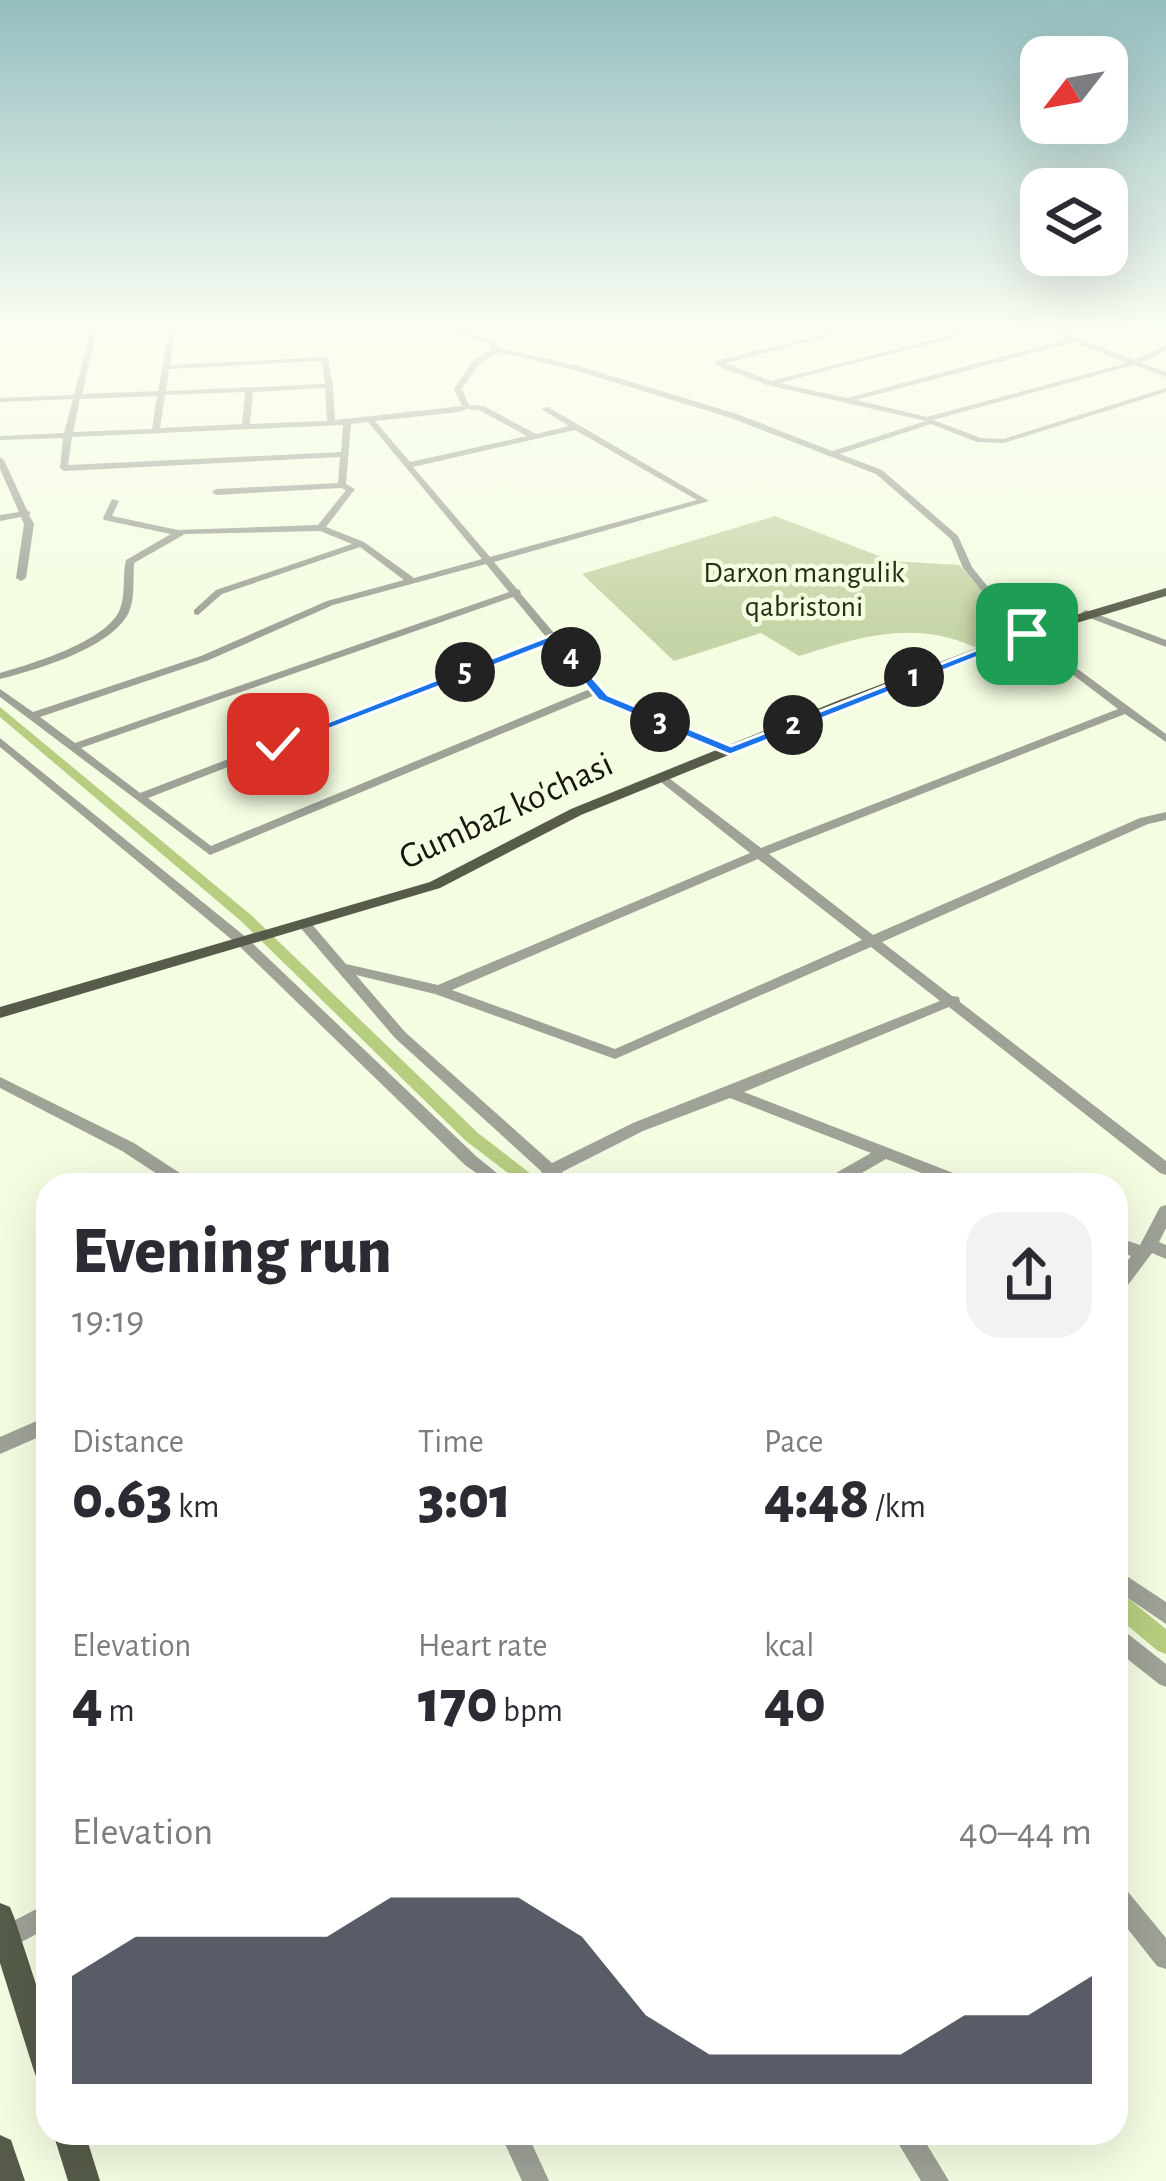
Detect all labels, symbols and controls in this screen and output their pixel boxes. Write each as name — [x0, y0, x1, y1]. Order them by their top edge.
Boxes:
north arrow — [1020, 36, 1128, 144]
map controls — [1020, 36, 1128, 276]
button: layers — [1020, 168, 1128, 276]
park label: Darxon mangulik qabristoni — [703, 558, 905, 622]
pin — [976, 583, 1078, 685]
icon: arrive — [994, 601, 1060, 667]
pin: 4 — [541, 627, 601, 687]
text: 4 — [563, 640, 579, 673]
pin: 5 — [435, 642, 495, 702]
pin: 1 — [884, 647, 944, 707]
text: 5 — [458, 655, 472, 688]
text: 1 — [908, 660, 920, 693]
pin: 3 — [630, 692, 690, 752]
pin — [227, 693, 329, 795]
pin: 2 — [763, 695, 823, 755]
text: 3 — [653, 705, 667, 738]
text: 2 — [785, 708, 801, 741]
icon: check — [245, 711, 311, 777]
street label: Gumbaz ko'chasi — [394, 746, 618, 876]
button: share — [966, 1212, 1092, 1338]
text: Evening run — [72, 1219, 392, 1285]
text: 19:19 — [72, 1301, 144, 1340]
text: Distance — [72, 1426, 184, 1459]
text: Time — [418, 1426, 484, 1459]
text: Pace — [764, 1426, 823, 1459]
text: 0.63 — [72, 1469, 173, 1529]
text: 3:01 — [418, 1469, 511, 1529]
text: 4:48 — [764, 1469, 869, 1529]
text: km — [173, 1491, 219, 1524]
text: /km — [869, 1491, 926, 1524]
text: Elevation — [72, 1630, 191, 1663]
text: Heart rate — [418, 1630, 548, 1663]
text: kcal — [764, 1630, 814, 1663]
text: 4 — [72, 1673, 103, 1733]
text: 170 — [418, 1673, 498, 1733]
text: 40 — [764, 1673, 826, 1733]
text: m — [103, 1695, 135, 1728]
text: bpm — [498, 1695, 563, 1728]
text: Elevation — [72, 1813, 213, 1852]
text: 40–44 m — [959, 1813, 1092, 1852]

